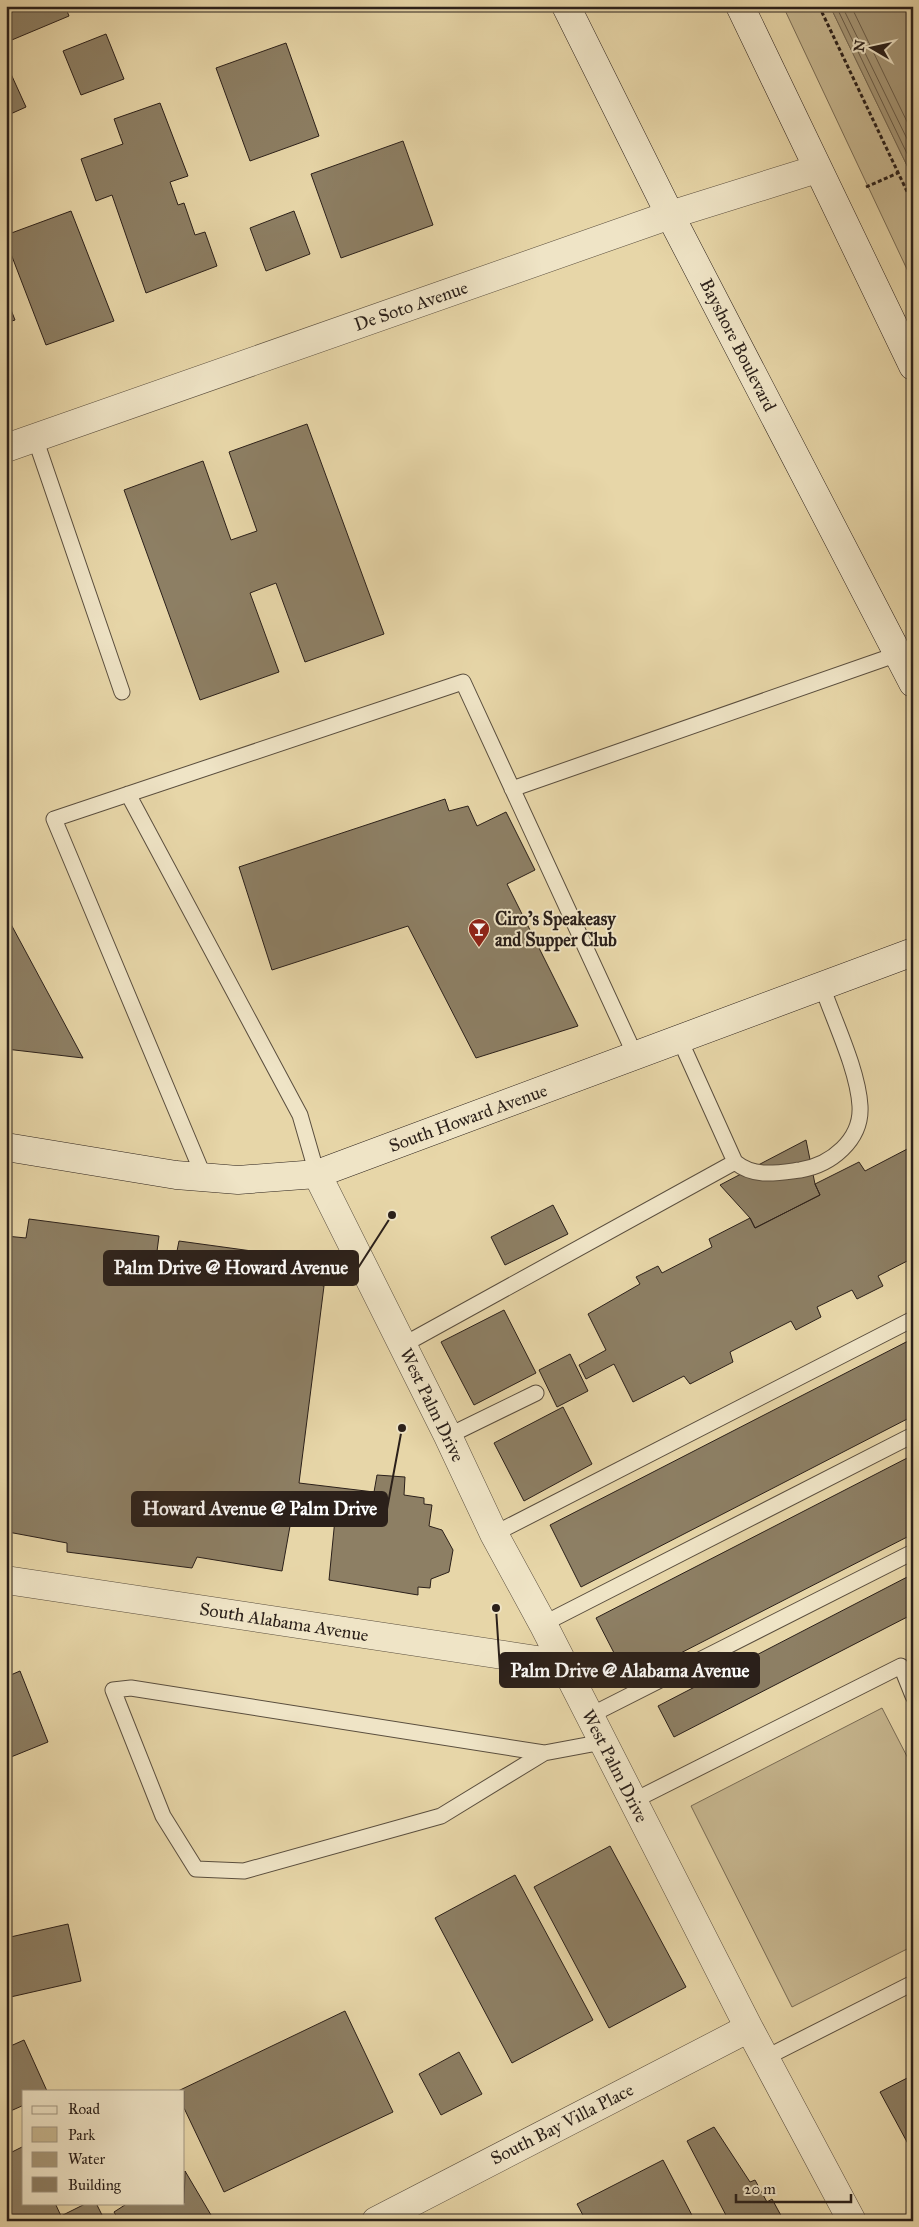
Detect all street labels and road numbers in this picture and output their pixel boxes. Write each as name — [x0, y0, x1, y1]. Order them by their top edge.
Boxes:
street label: Bayshore Boulevard — [695, 275, 781, 415]
street label: De Soto Avenue — [351, 276, 471, 336]
street label: South Howard Avenue — [386, 1079, 550, 1157]
street label: West Palm Drive — [395, 1345, 469, 1465]
street label: South Alabama Avenue — [198, 1598, 370, 1646]
street label: West Palm Drive — [577, 1706, 653, 1826]
street label: South Bay Villa Place — [487, 2078, 637, 2170]

